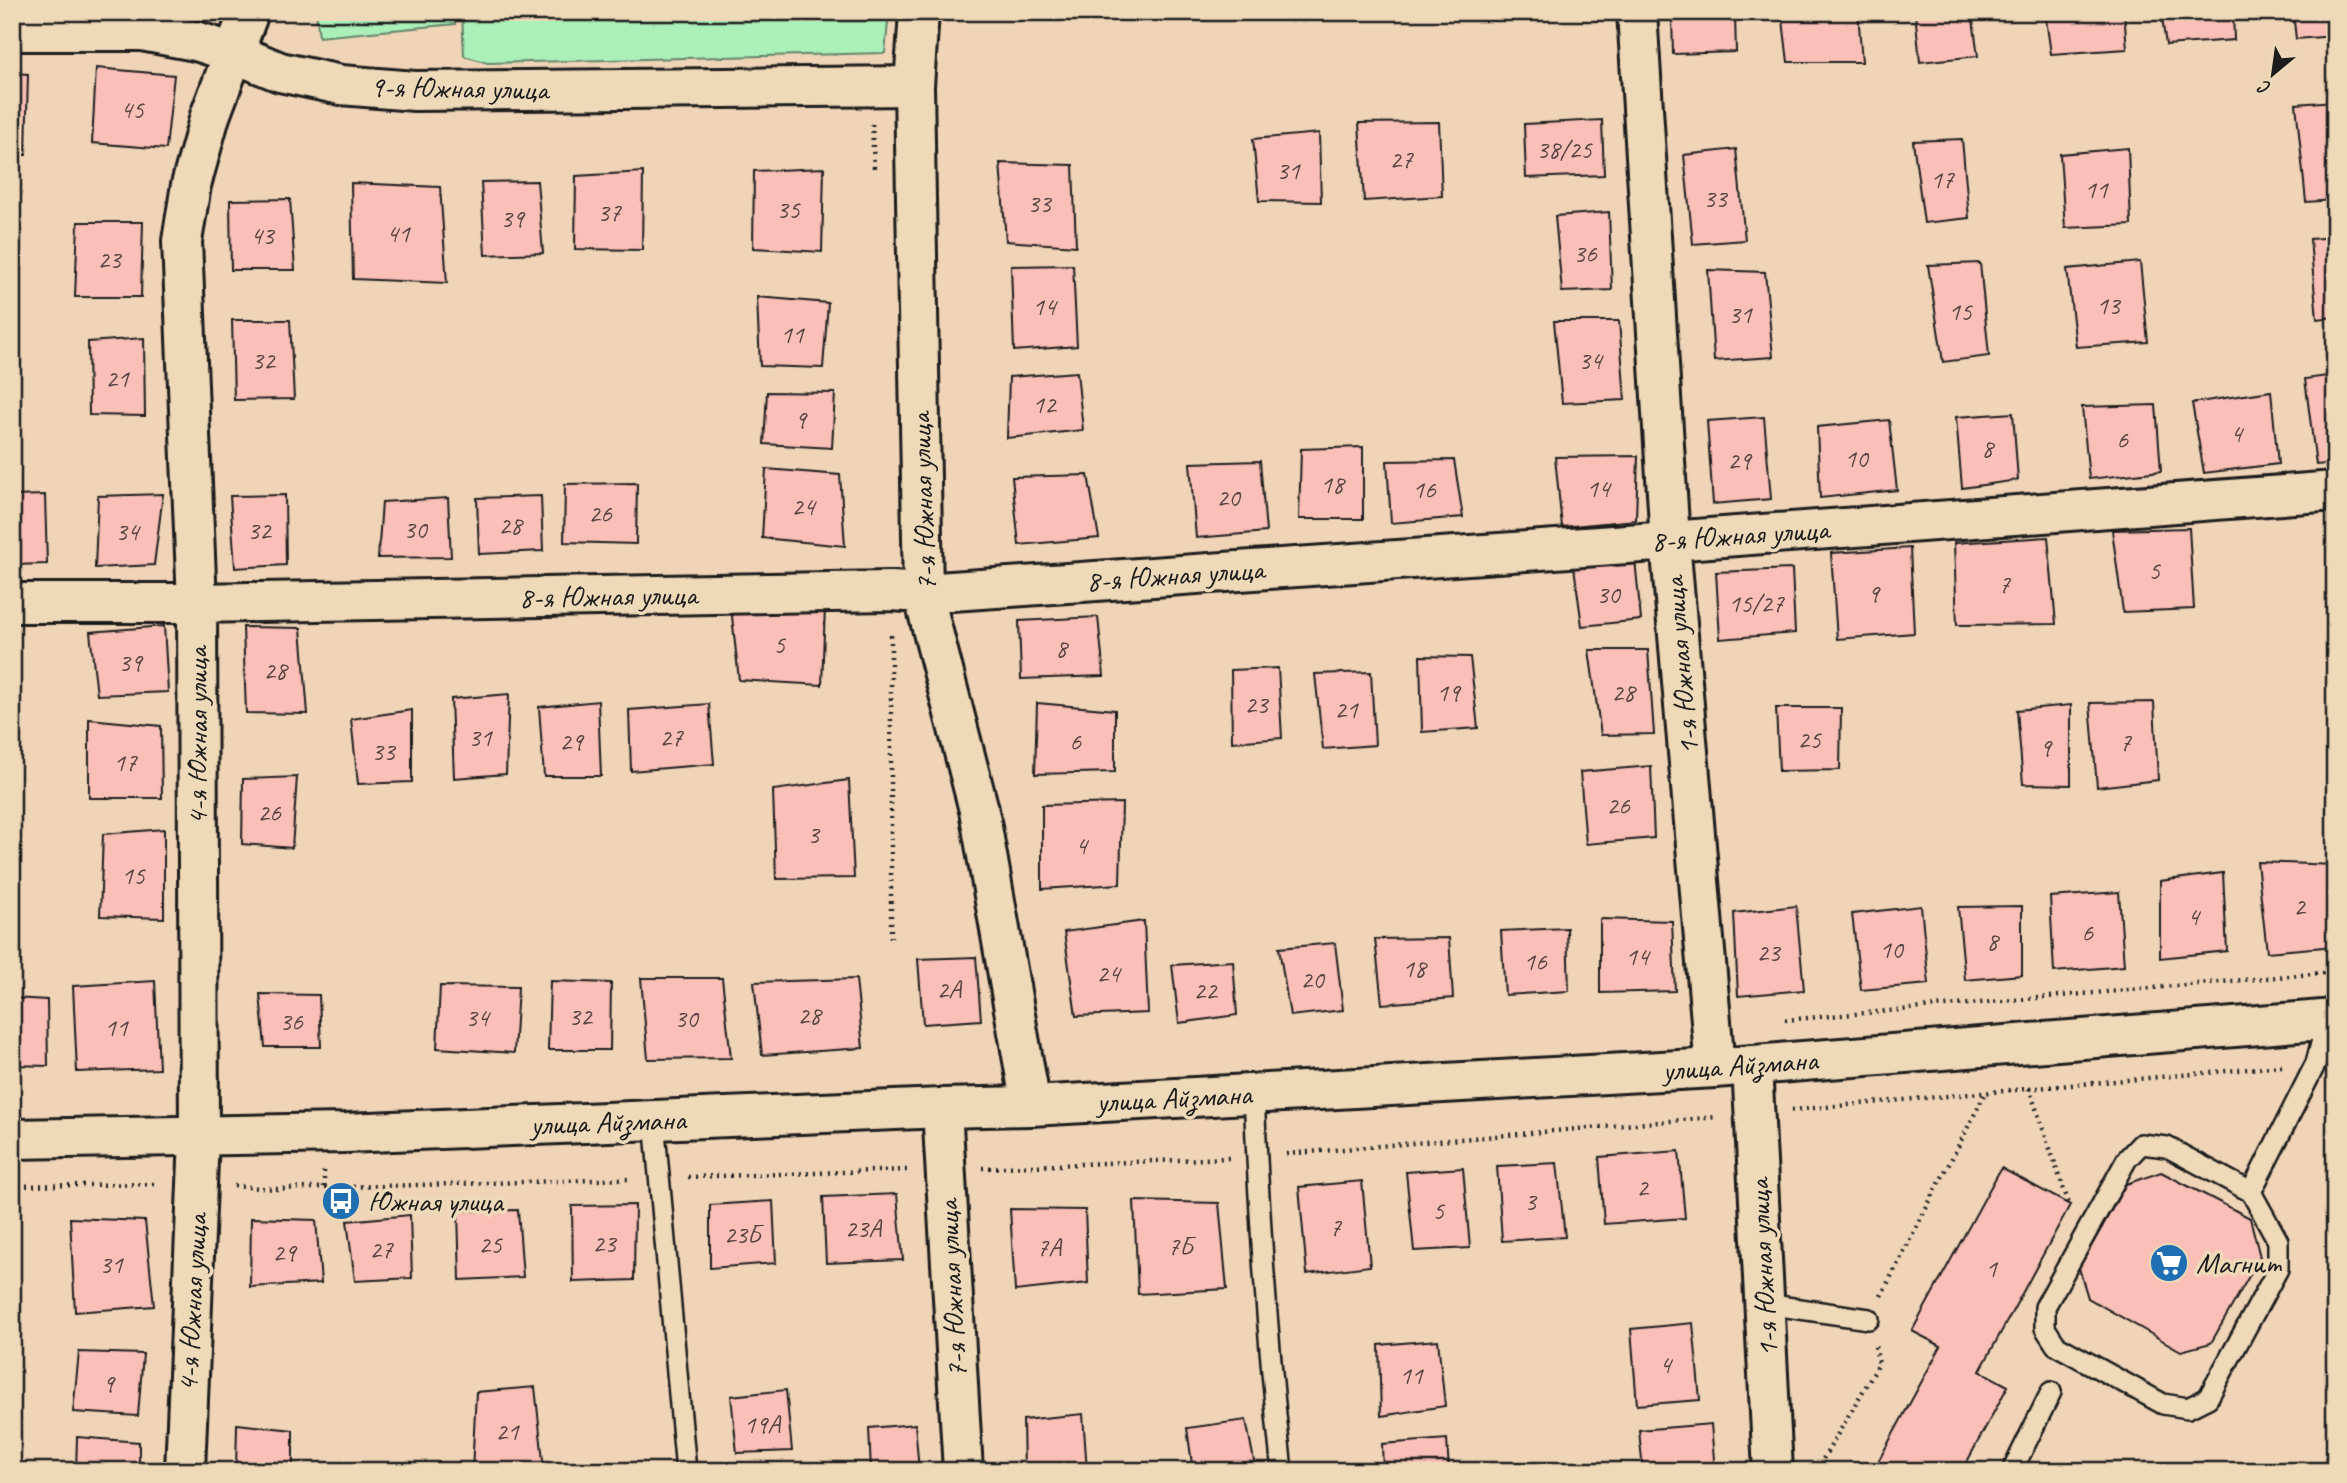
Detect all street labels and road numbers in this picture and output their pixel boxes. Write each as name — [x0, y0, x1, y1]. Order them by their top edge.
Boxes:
street label: 9-я Южная улица — [370, 67, 551, 109]
street label: 7-я Южная улица — [901, 410, 945, 592]
street label: 8-я Южная улица — [1650, 510, 1833, 560]
street label: 8-я Южная улица — [1085, 550, 1268, 600]
street label: 1-я Южная улица — [1654, 573, 1708, 756]
street label: 8-я Южная улица — [519, 575, 700, 617]
street label: 4-я Южная улица — [178, 644, 216, 825]
street label: улица Айзмана — [1659, 1040, 1821, 1090]
street label: улица Айзмана — [1093, 1075, 1255, 1121]
street label: улица Айзмана — [528, 1100, 688, 1144]
street label: 1-я Южная улица — [1739, 1175, 1787, 1358]
street label: 7-я Южная улица — [928, 1196, 976, 1379]
street label: 4-я Южная улица — [168, 1210, 216, 1393]

